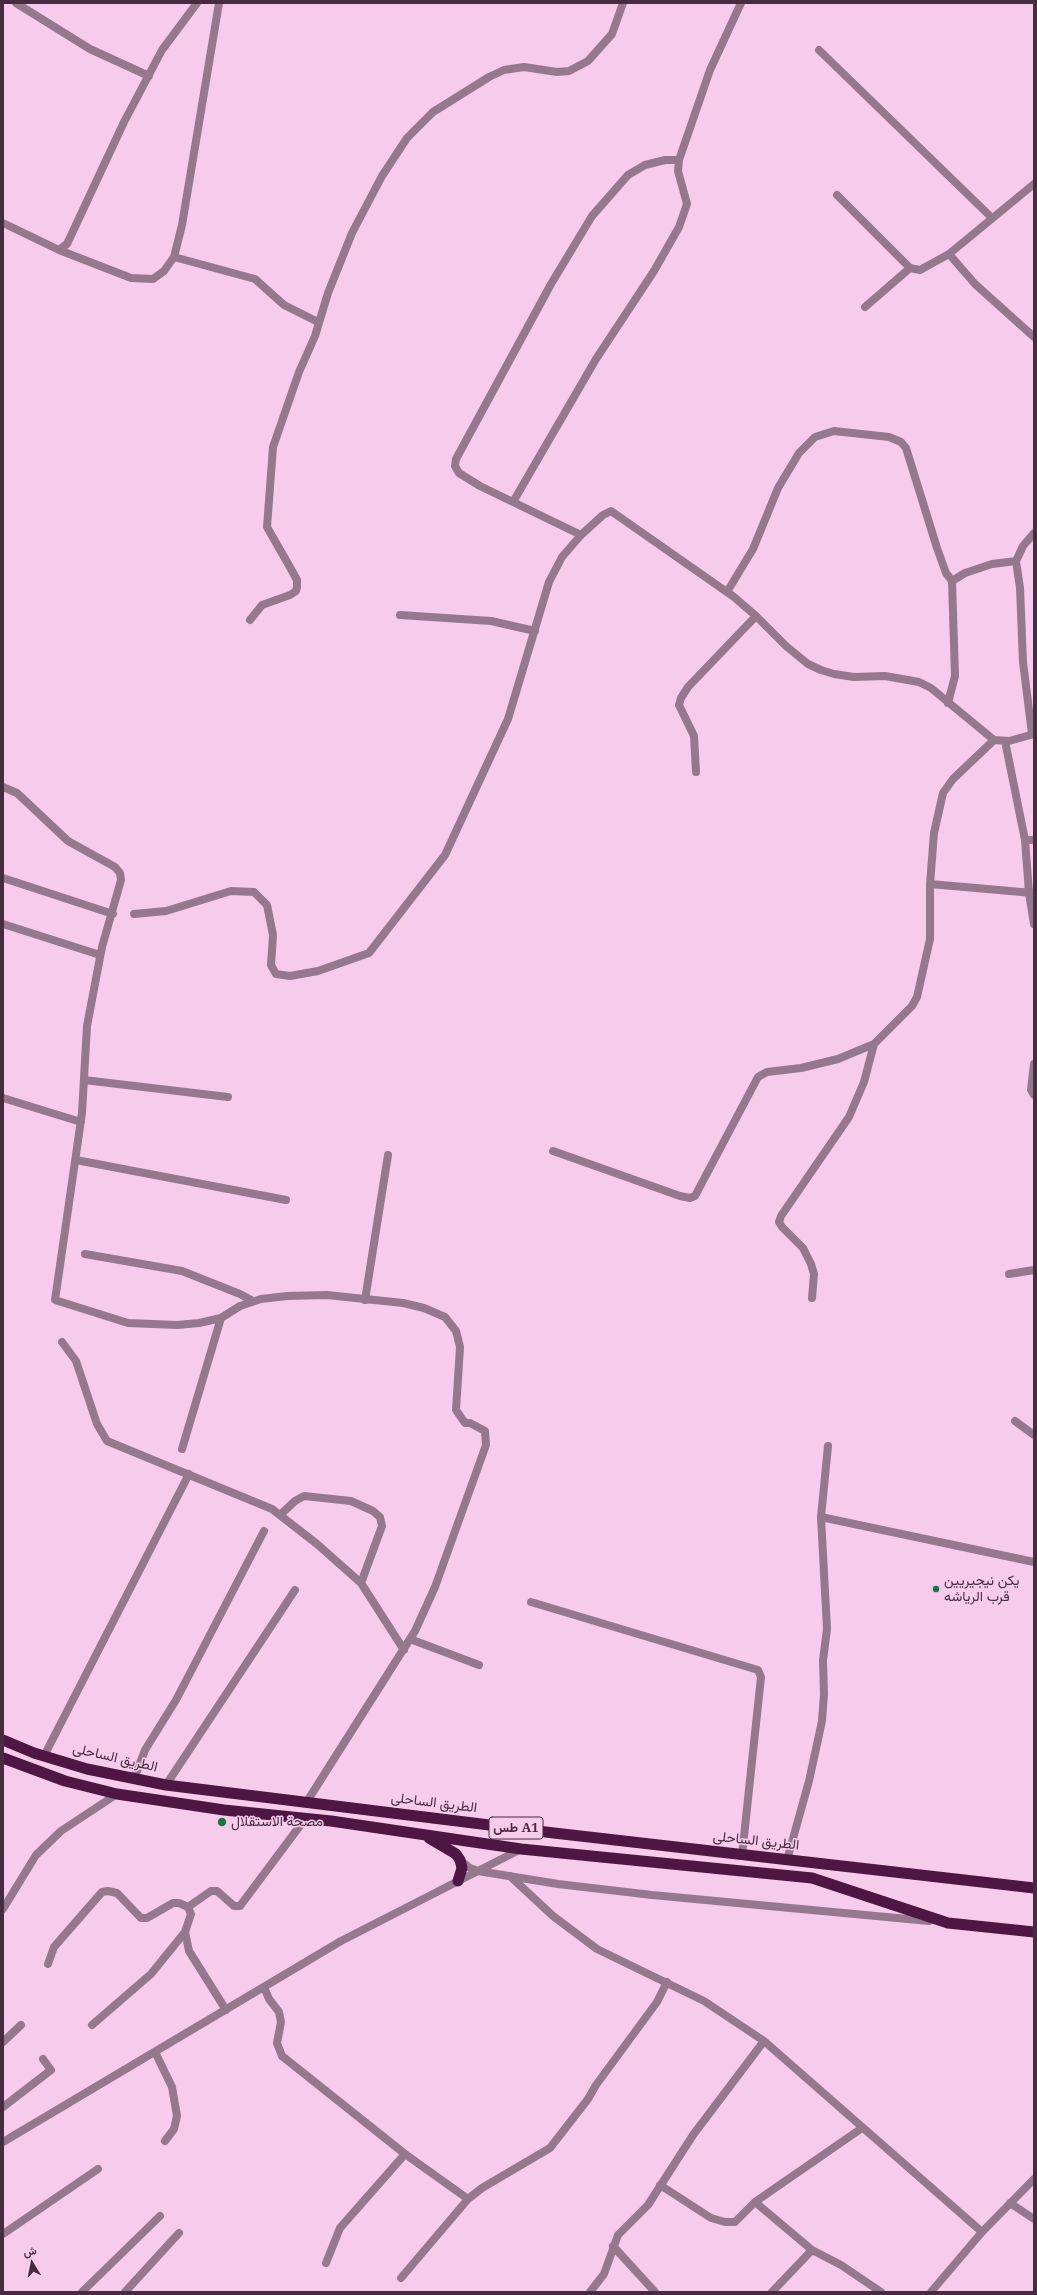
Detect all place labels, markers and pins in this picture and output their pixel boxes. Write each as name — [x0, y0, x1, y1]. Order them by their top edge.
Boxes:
place label: يكن نيجيريين قرب الرياشه — [944, 1573, 1019, 1606]
marker: يكن نيجيريين قرب الرياشه — [931, 1584, 941, 1594]
place label: مصحة الاستقلال — [231, 1814, 323, 1830]
marker: مصحة الاستقلال — [216, 1816, 228, 1828]

